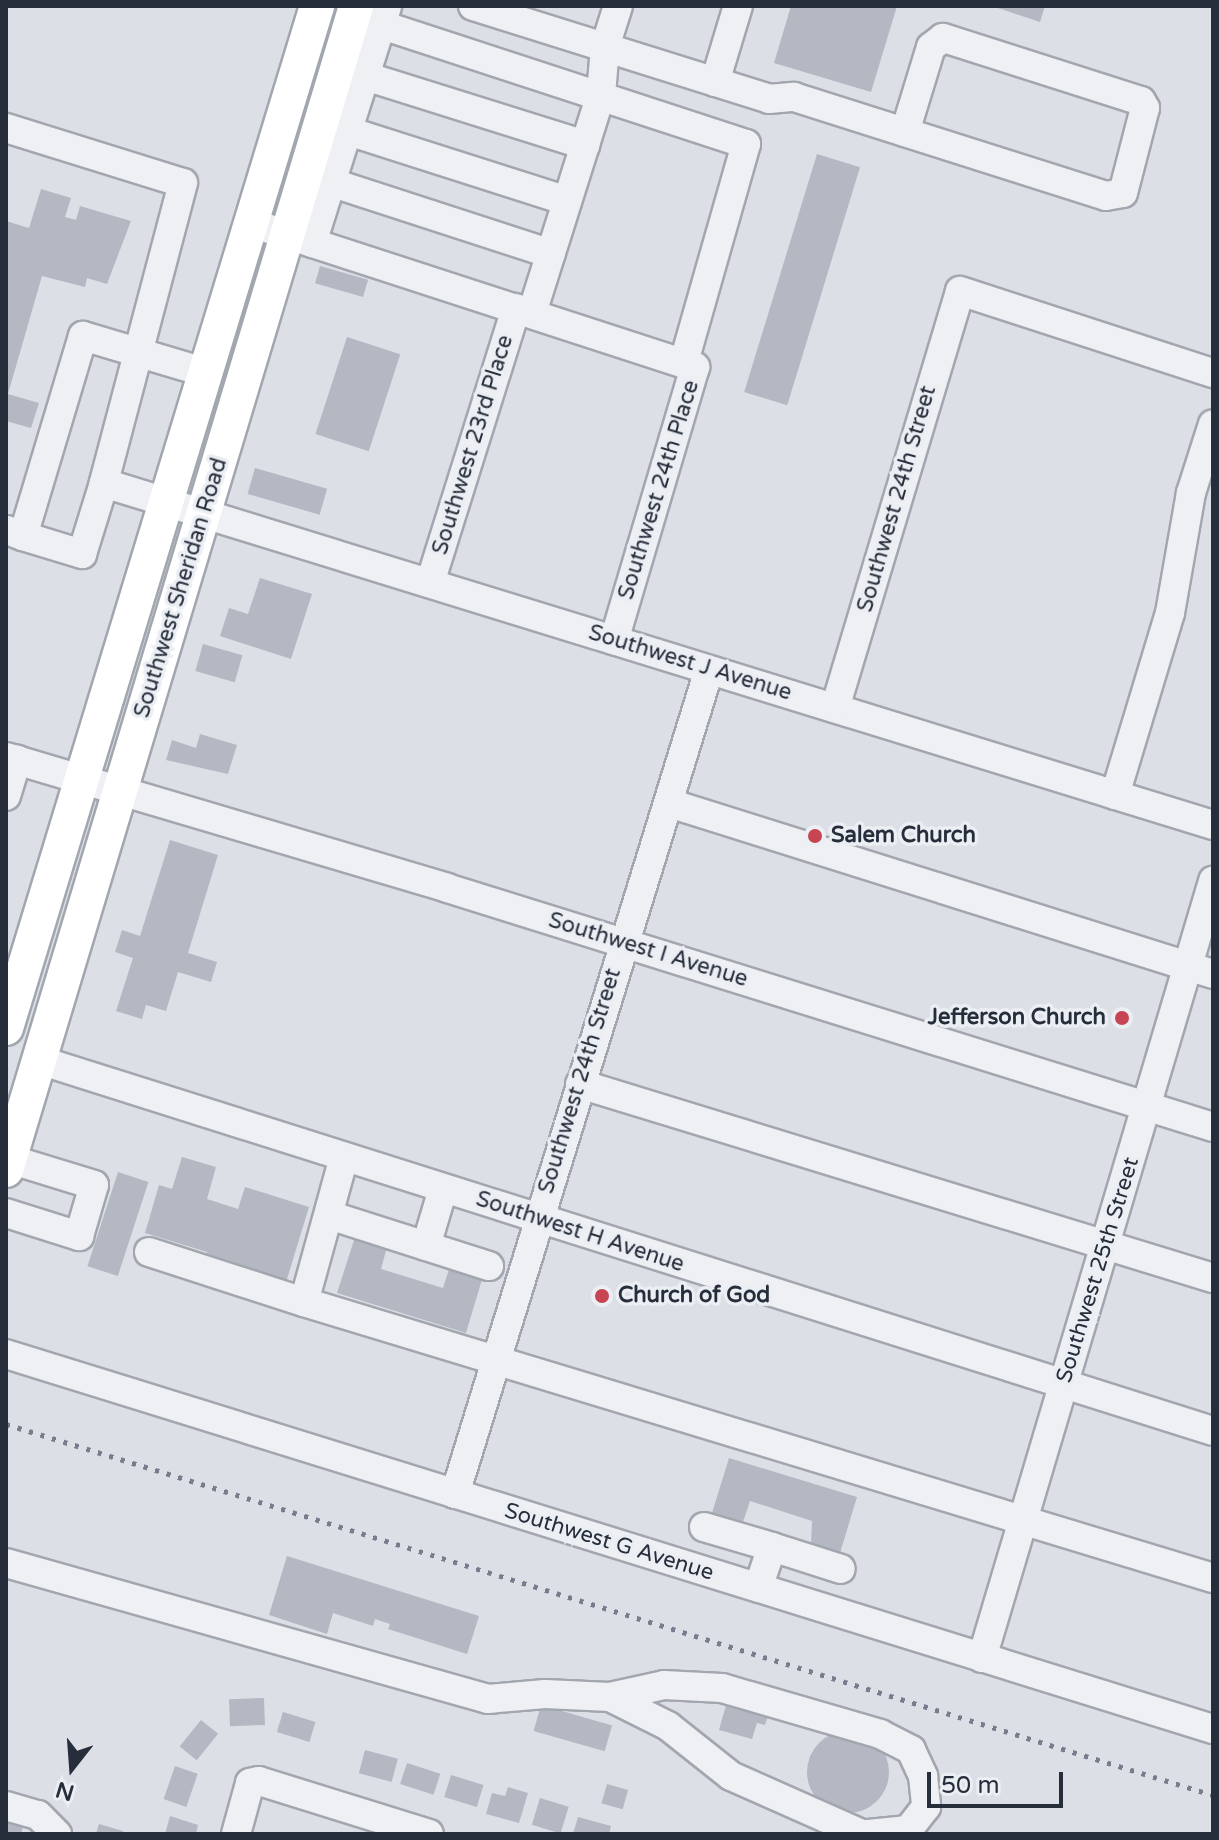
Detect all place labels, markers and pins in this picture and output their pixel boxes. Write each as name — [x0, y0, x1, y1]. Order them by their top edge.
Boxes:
place label: Salem Church — [831, 823, 976, 849]
marker: Salem Church — [806, 827, 824, 845]
place label: Jefferson Church — [928, 1005, 1106, 1031]
marker: Jefferson Church — [1113, 1009, 1131, 1027]
place label: Church of God — [618, 1283, 770, 1309]
marker: Church of God — [593, 1287, 611, 1305]

